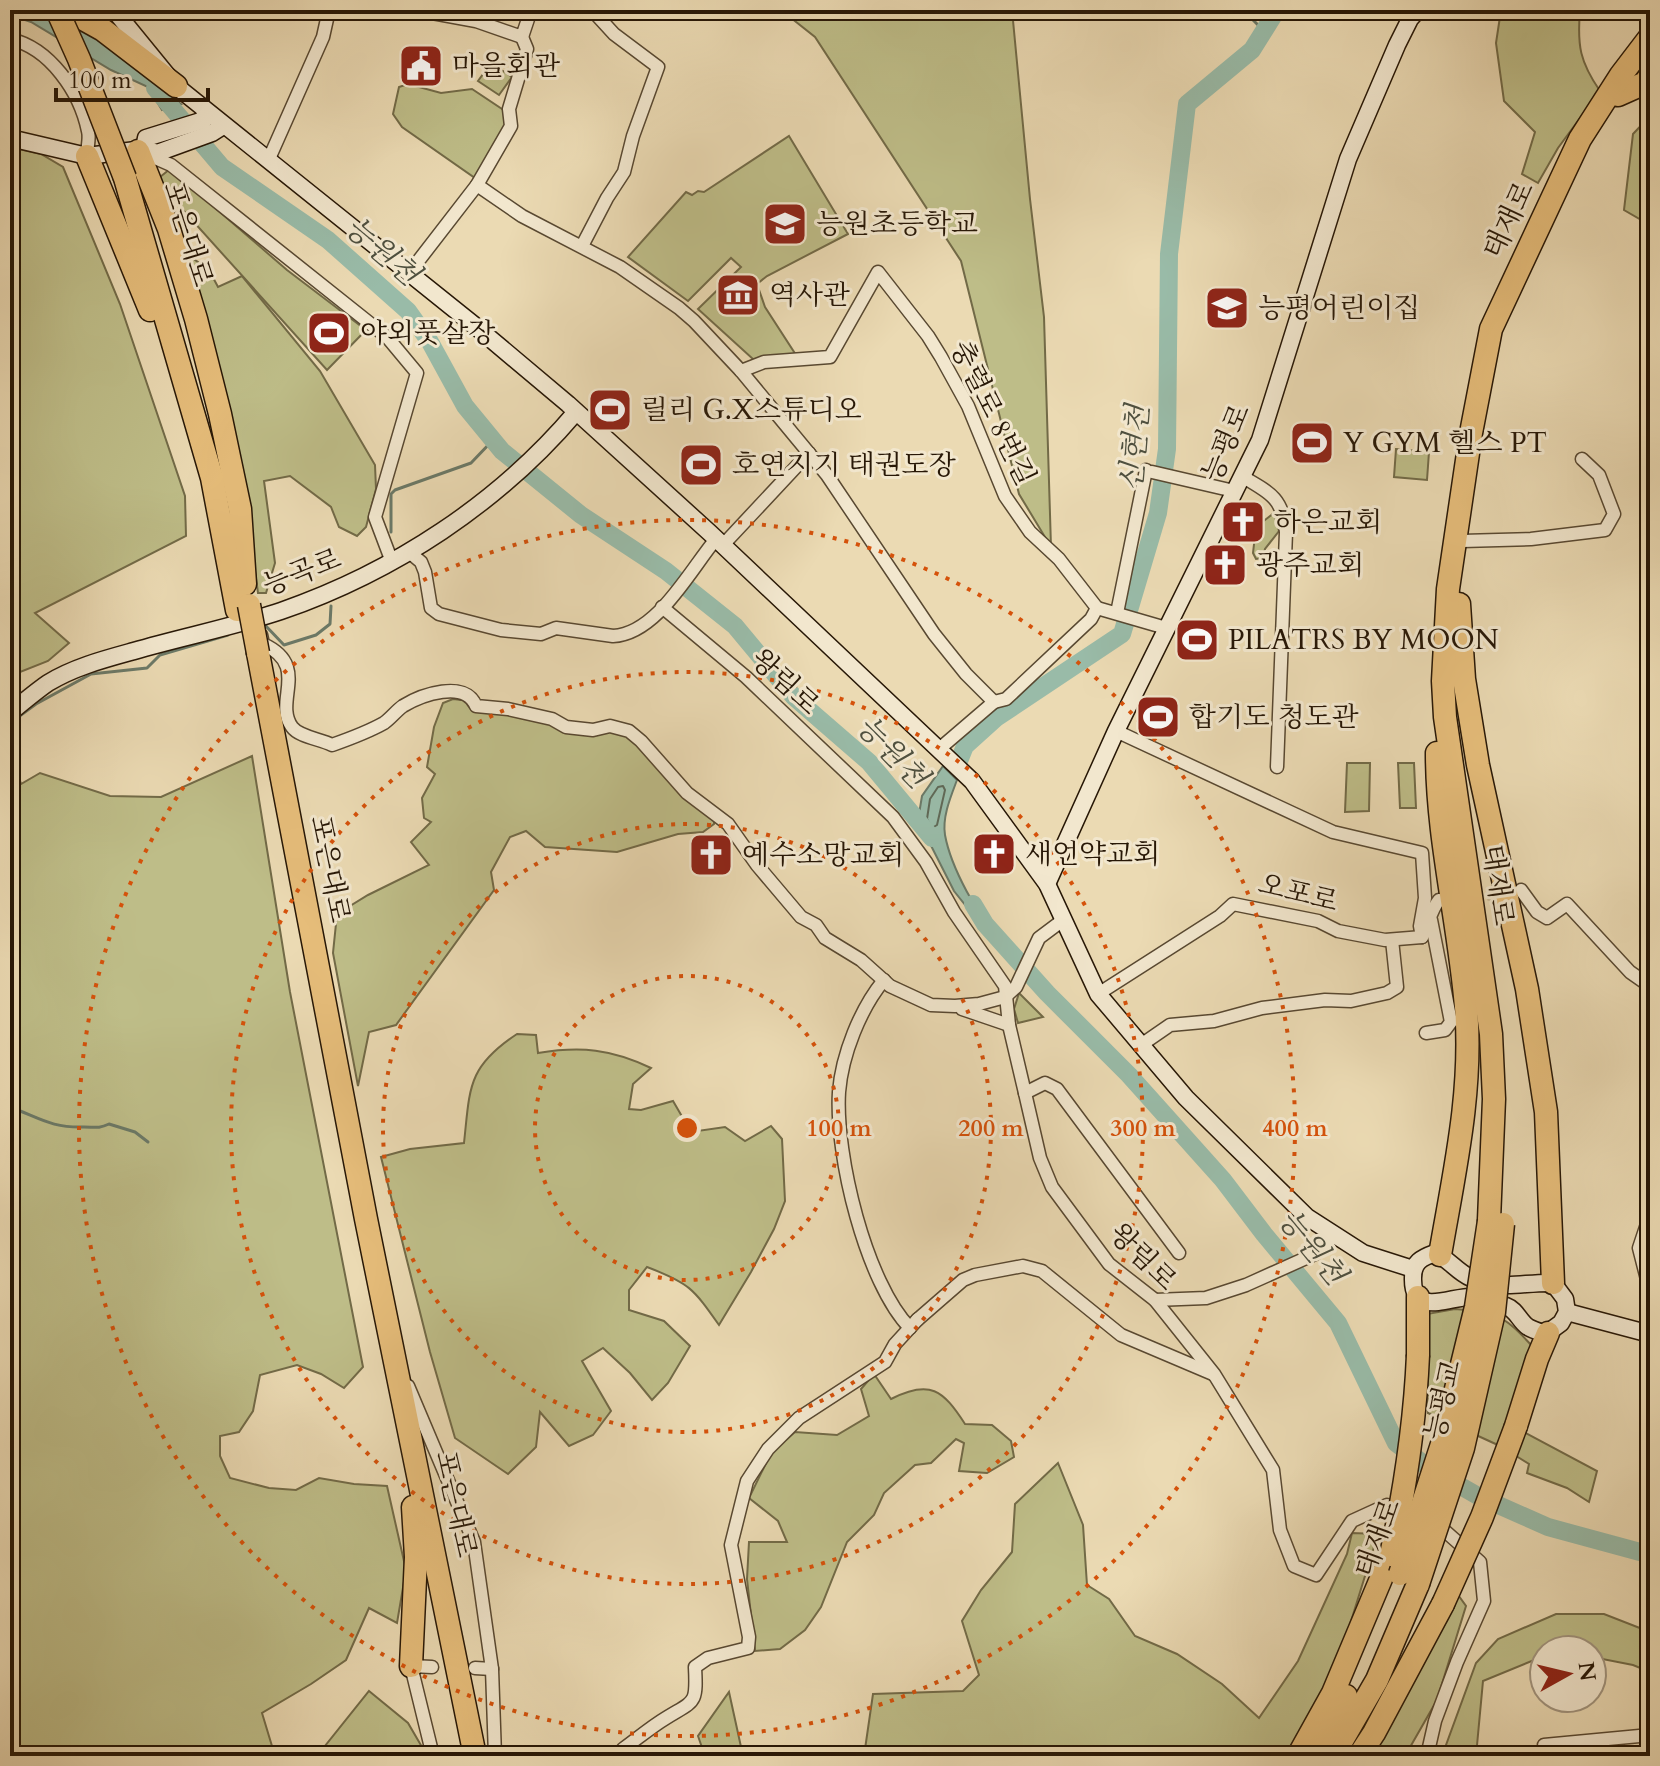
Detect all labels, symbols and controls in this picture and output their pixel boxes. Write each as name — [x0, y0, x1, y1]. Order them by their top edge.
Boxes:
public building icon: 마을회관 — [397, 42, 445, 90]
place label: 마을회관 — [452, 47, 560, 85]
scale bar — [56, 52, 208, 102]
text: 100 m — [68, 64, 132, 97]
street label: 태재로 — [1475, 175, 1543, 265]
street label: 포은대로 — [154, 177, 222, 291]
school or university icon: 능원초등학교 — [761, 200, 809, 248]
place label: 능원초등학교 — [816, 205, 978, 243]
water label: 능원천 — [336, 207, 430, 296]
museum icon: 역사관 — [714, 271, 762, 319]
place label: 역사관 — [769, 276, 850, 314]
school or university icon: 능평어린이집 — [1203, 284, 1251, 332]
place label: 능평어린이집 — [1258, 289, 1420, 327]
sports icon: 야외풋살장 — [305, 309, 353, 357]
place label: 야외풋살장 — [360, 314, 495, 352]
street label: 충렬로 8번길 — [941, 334, 1045, 492]
sports icon: 릴리 G.X스튜디오 — [586, 386, 634, 434]
place label: 릴리 G.X스튜디오 — [641, 391, 862, 429]
street label: 능평로 — [1193, 398, 1259, 488]
water label: 신현천 — [1111, 401, 1159, 493]
sports icon: Y GYM 헬스 PT — [1288, 419, 1336, 467]
place label: Y GYM 헬스 PT — [1343, 424, 1547, 462]
sports icon: 호연지기 태권도장 — [677, 441, 725, 489]
place label: 호연지기 태권도장 — [732, 446, 956, 484]
church icon: 하은교회 — [1219, 498, 1267, 546]
place label: 하은교회 — [1274, 503, 1382, 541]
street label: 능곡로 — [257, 540, 347, 604]
church icon: 광주교회 — [1201, 541, 1249, 589]
place label: 광주교회 — [1256, 546, 1364, 584]
sports icon: PILATRS BY MOON — [1173, 616, 1221, 664]
place label: PILATRS BY MOON — [1228, 621, 1499, 659]
street label: 왕림로 — [742, 640, 828, 724]
sports icon: 합기도 청도관 — [1134, 693, 1182, 741]
place label: 합기도 청도관 — [1189, 698, 1359, 736]
water label: 능원천 — [847, 706, 938, 799]
street label: 포은대로 — [301, 812, 359, 926]
church icon: 새언약교회 — [970, 830, 1018, 878]
church icon: 예수소망교회 — [687, 831, 735, 879]
place label: 새언약교회 — [1025, 835, 1160, 873]
place label: 예수소망교회 — [742, 836, 904, 874]
street label: 태재로 — [1474, 842, 1522, 928]
street label: 오포로 — [1254, 865, 1342, 921]
text: 100 m — [806, 1112, 873, 1145]
text: 200 m — [958, 1112, 1025, 1145]
text: 300 m — [1110, 1112, 1177, 1145]
text: 400 m — [1262, 1112, 1329, 1145]
centre of rings — [673, 1114, 701, 1142]
water label: 능원천 — [1269, 1200, 1357, 1295]
street label: 왕림로 — [1101, 1215, 1185, 1299]
street label: 능평교 — [1415, 1356, 1471, 1444]
street label: 포은대로 — [426, 1447, 486, 1561]
street label: 태재로 — [1346, 1493, 1410, 1583]
north arrow — [1528, 1634, 1608, 1714]
text: N — [1571, 1660, 1603, 1683]

